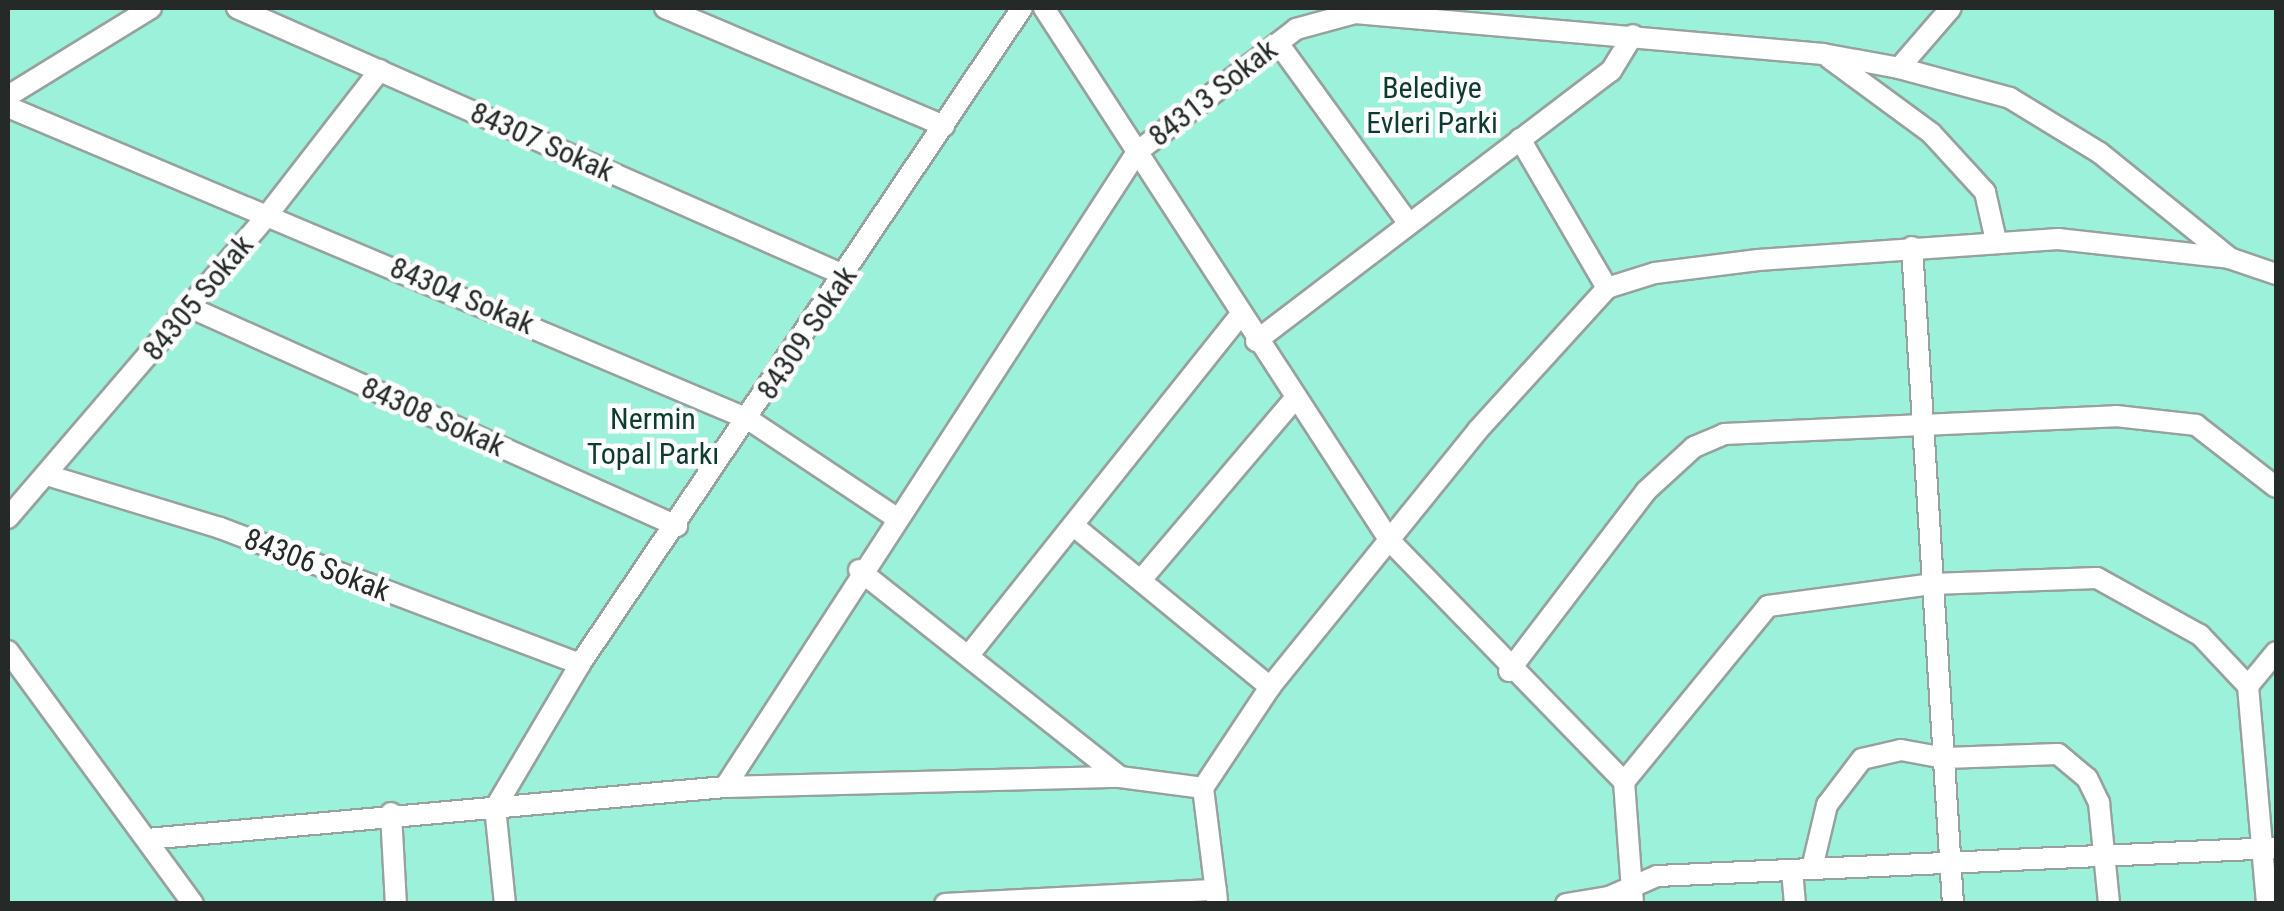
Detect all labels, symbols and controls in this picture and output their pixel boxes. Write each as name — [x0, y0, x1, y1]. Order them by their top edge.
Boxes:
street label: 84313 Sokak — [1142, 32, 1284, 154]
park label: Belediye Evleri Parki — [1366, 70, 1498, 140]
street label: 84307 Sokak — [465, 94, 619, 190]
street label: 84305 Sokak — [135, 228, 261, 368]
street label: 84304 Sokak — [385, 250, 539, 342]
street label: 84309 Sokak — [749, 260, 865, 406]
street label: 84308 Sokak — [356, 369, 510, 465]
park label: Nermin Topal Parkı — [587, 401, 719, 472]
street label: 84306 Sokak — [239, 521, 395, 609]

